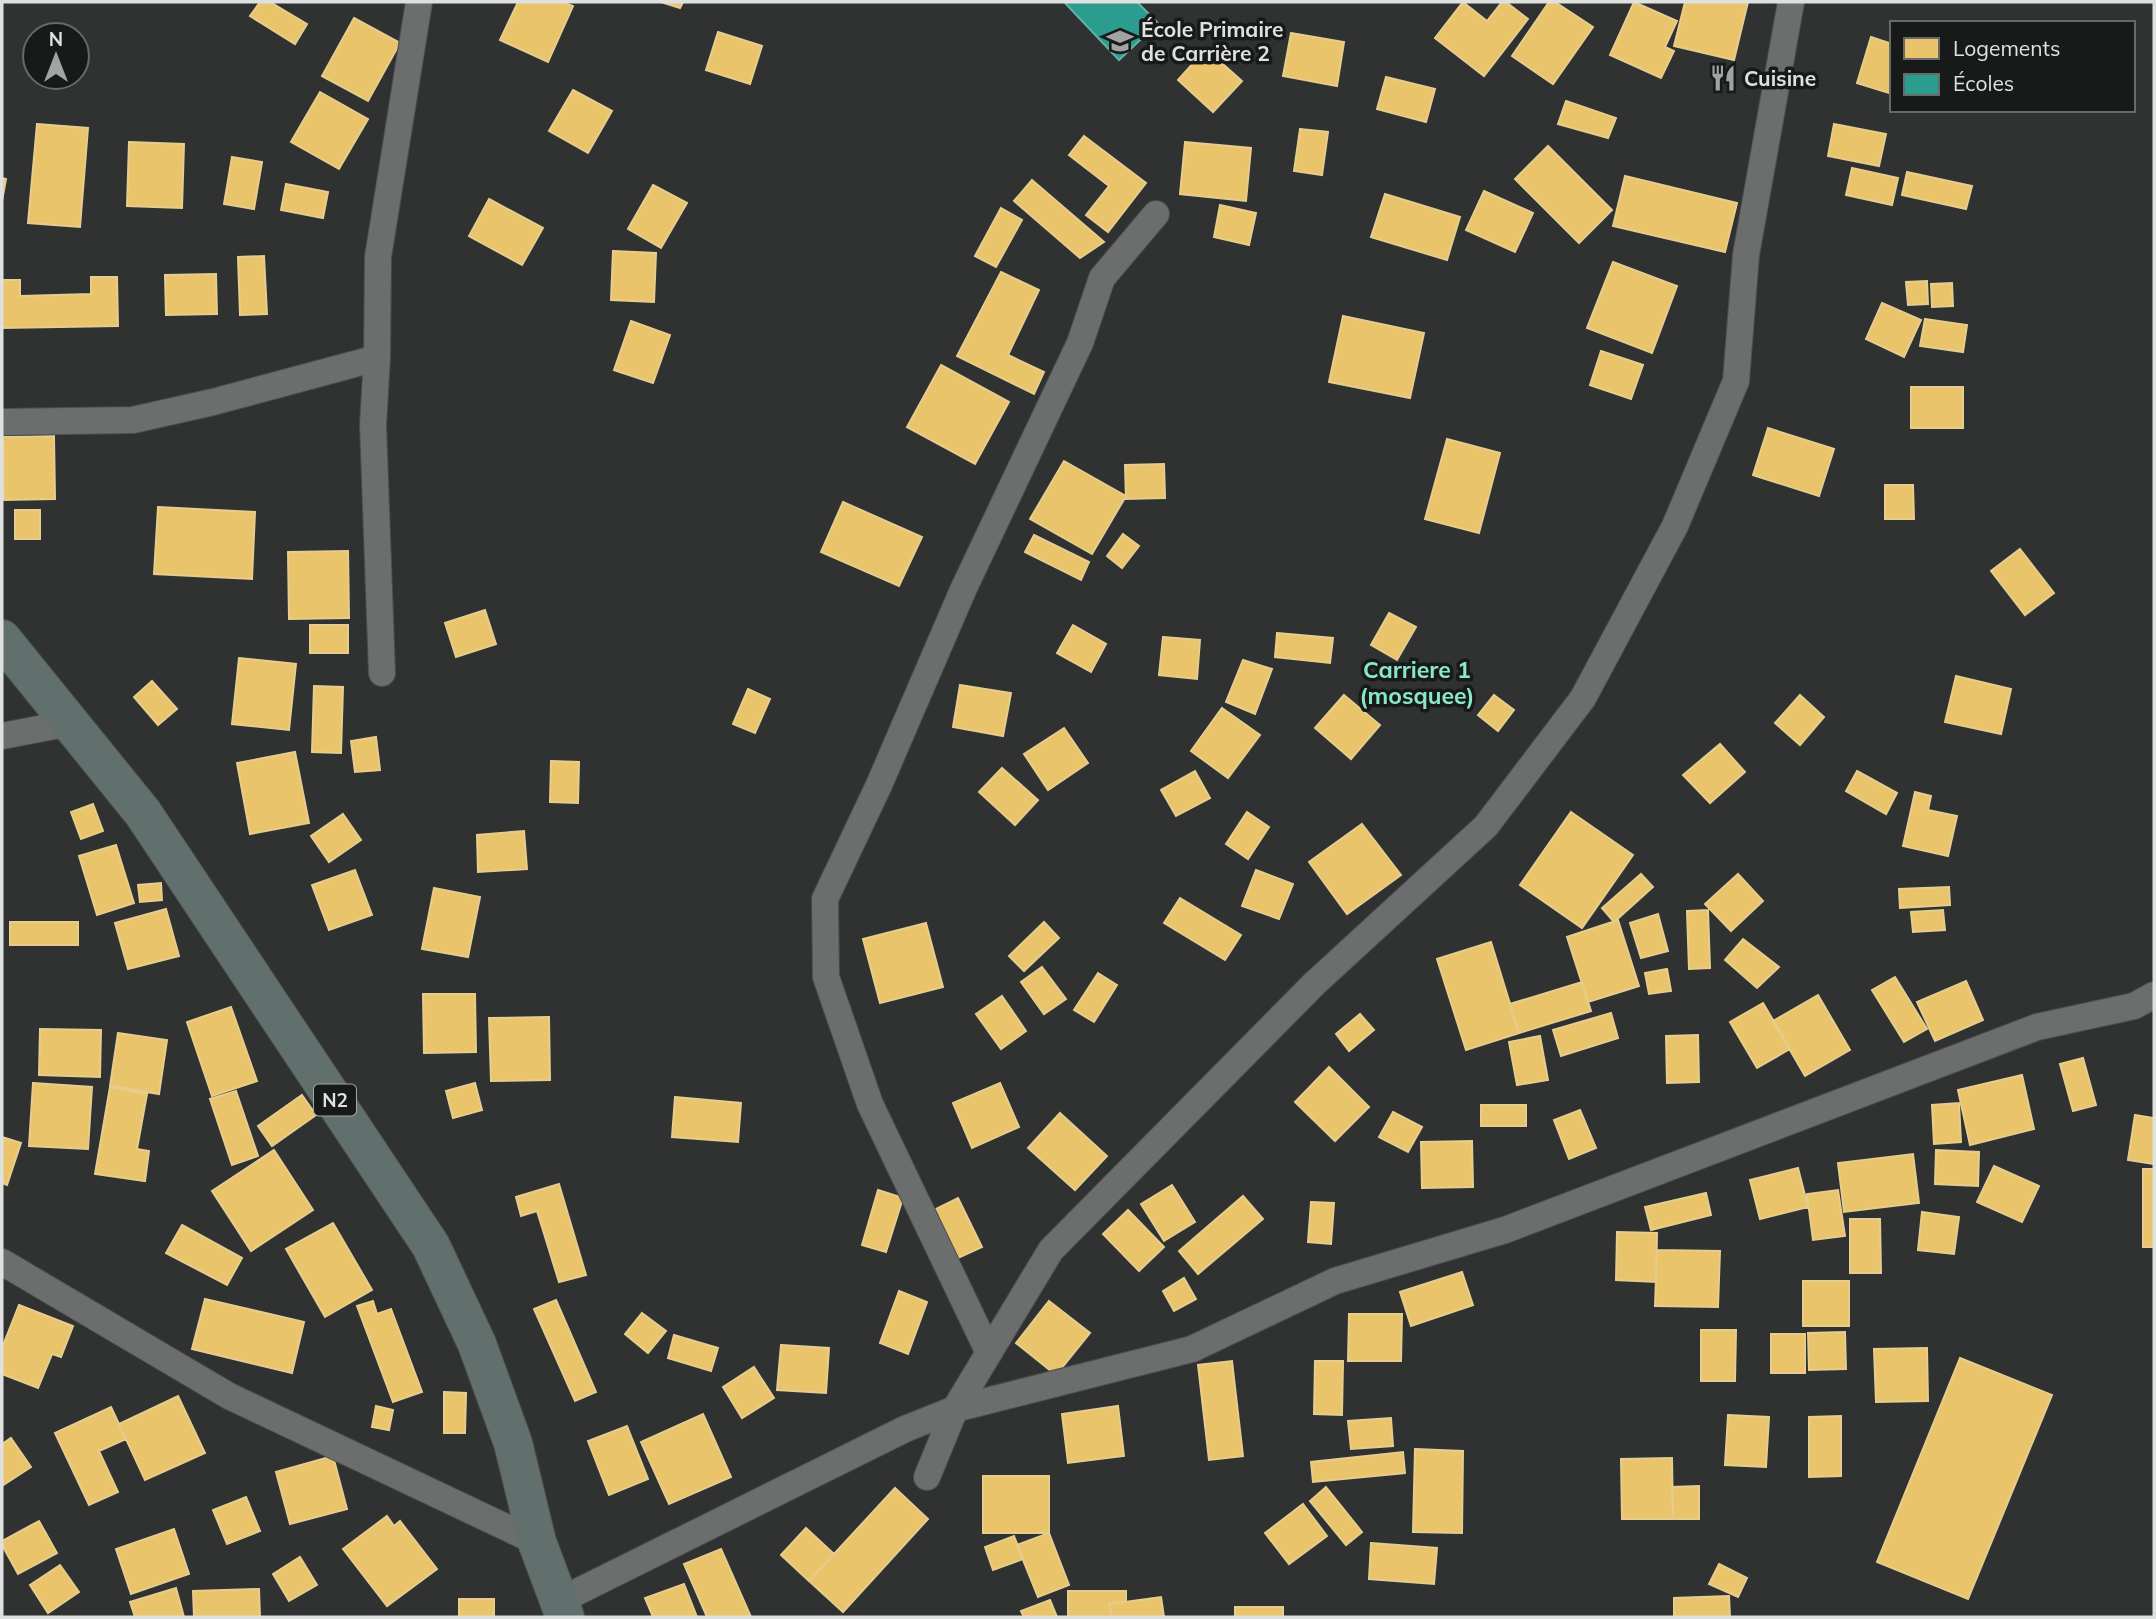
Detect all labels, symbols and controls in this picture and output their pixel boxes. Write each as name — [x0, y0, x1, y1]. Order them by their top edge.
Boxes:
place label: École Primaire de Carrière 2 — [1141, 16, 1283, 66]
north arrow — [21, 21, 91, 91]
legend — [1890, 21, 2135, 112]
school or university icon: École Primaire de Carrière 2 — [1105, 26, 1135, 56]
text: N — [49, 27, 63, 51]
text: Logements — [1953, 35, 2060, 61]
restaurant icon: Cuisine — [1708, 63, 1738, 93]
place label: Cuisine — [1744, 65, 1816, 91]
text: Écoles — [1953, 70, 2014, 96]
district label: Carriere 1 (mosquee) — [1359, 655, 1475, 710]
road number: N2 — [314, 1084, 356, 1116]

